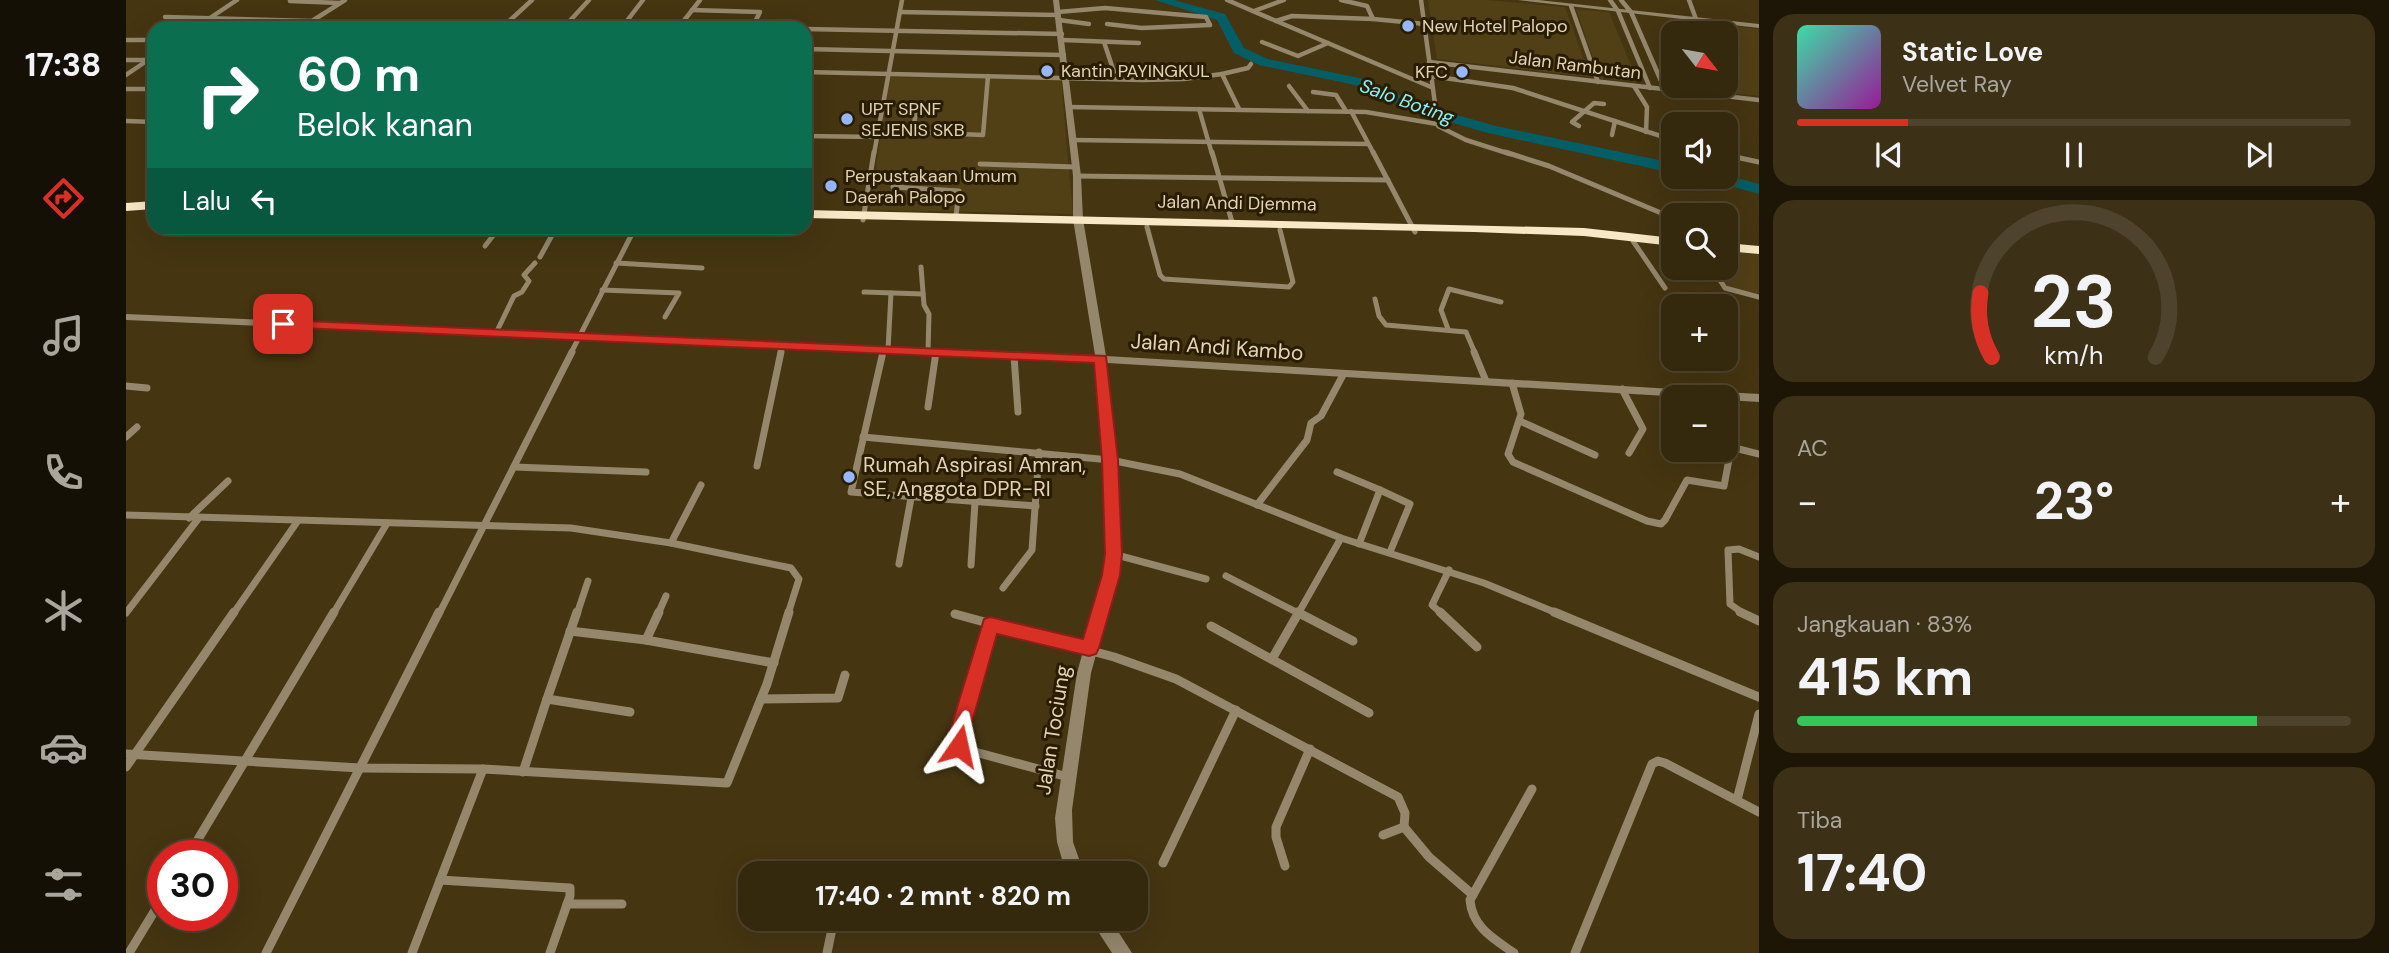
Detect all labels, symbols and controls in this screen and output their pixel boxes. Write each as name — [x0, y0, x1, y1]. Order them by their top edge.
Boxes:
place label: New Hotel Palopo — [1422, 14, 1568, 38]
marker: New Hotel Palopo — [1400, 18, 1416, 34]
north arrow — [1661, 21, 1738, 98]
map controls — [1661, 21, 1738, 462]
text: Static Love — [1902, 35, 2043, 69]
text: 60 m — [297, 42, 420, 106]
text: 17:38 — [25, 44, 101, 86]
street label: Jalan Rambutan — [1508, 45, 1642, 85]
icon: right — [182, 49, 273, 140]
place label: Kantin PAYINGKUL — [1061, 59, 1210, 83]
place label: KFC — [1415, 60, 1448, 84]
marker: Kantin PAYINGKUL — [1039, 63, 1055, 79]
marker: KFC — [1454, 64, 1470, 80]
text: Velvet Ray — [1902, 69, 2012, 99]
water label: Salo Boting — [1356, 73, 1458, 130]
place label: UPT SPNF SEJENIS SKB — [861, 97, 965, 142]
text: Belok kanan — [297, 104, 473, 146]
marker: UPT SPNF SEJENIS SKB — [839, 111, 855, 127]
button: sound — [1661, 112, 1738, 189]
icon: previous — [1870, 136, 1908, 174]
icon: pause — [2055, 136, 2093, 174]
icon: next — [2240, 136, 2278, 174]
place label: Perpustakaan Umum Daerah Palopo — [845, 164, 1017, 209]
icon: directions — [39, 174, 88, 223]
marker: Perpustakaan Umum Daerah Palopo — [823, 178, 839, 194]
icon: left — [245, 182, 283, 220]
text: Lalu — [182, 184, 231, 218]
street label: Jalan Andi Djemma — [1157, 190, 1317, 216]
button: search — [1661, 203, 1738, 280]
text: 23 — [2031, 255, 2117, 350]
pin — [253, 294, 313, 354]
button: + — [1661, 294, 1738, 371]
icon: arrive — [264, 305, 302, 343]
icon: music — [39, 311, 88, 360]
street label: Jalan Andi Kambo — [1130, 327, 1304, 367]
text: km/h — [2044, 339, 2104, 372]
button: − — [1661, 385, 1738, 462]
text: AC — [1797, 433, 1828, 463]
icon: phone — [39, 448, 88, 497]
place label: Rumah Aspirasi Amran, SE, Anggota DPR-RI — [863, 451, 1086, 503]
text: 23° — [2034, 467, 2114, 535]
marker: Rumah Aspirasi Amran, SE, Anggota DPR-RI — [841, 469, 857, 485]
text: − — [1797, 477, 1818, 527]
text: + — [2330, 477, 2351, 527]
icon: climate — [39, 586, 88, 635]
text: Jangkauan · 83% — [1797, 609, 1972, 639]
text: 415 km — [1797, 643, 1973, 711]
street label: Jalan Tociung — [1029, 663, 1077, 797]
position arrow — [922, 709, 996, 783]
icon: car — [39, 723, 88, 772]
text: Tiba — [1797, 805, 1842, 835]
text: 17:40 — [1797, 839, 1927, 907]
speed limit sign: 30 — [147, 840, 238, 931]
icon: filters — [39, 860, 88, 909]
text: 17:40 · 2 mnt · 820 m — [815, 879, 1071, 913]

